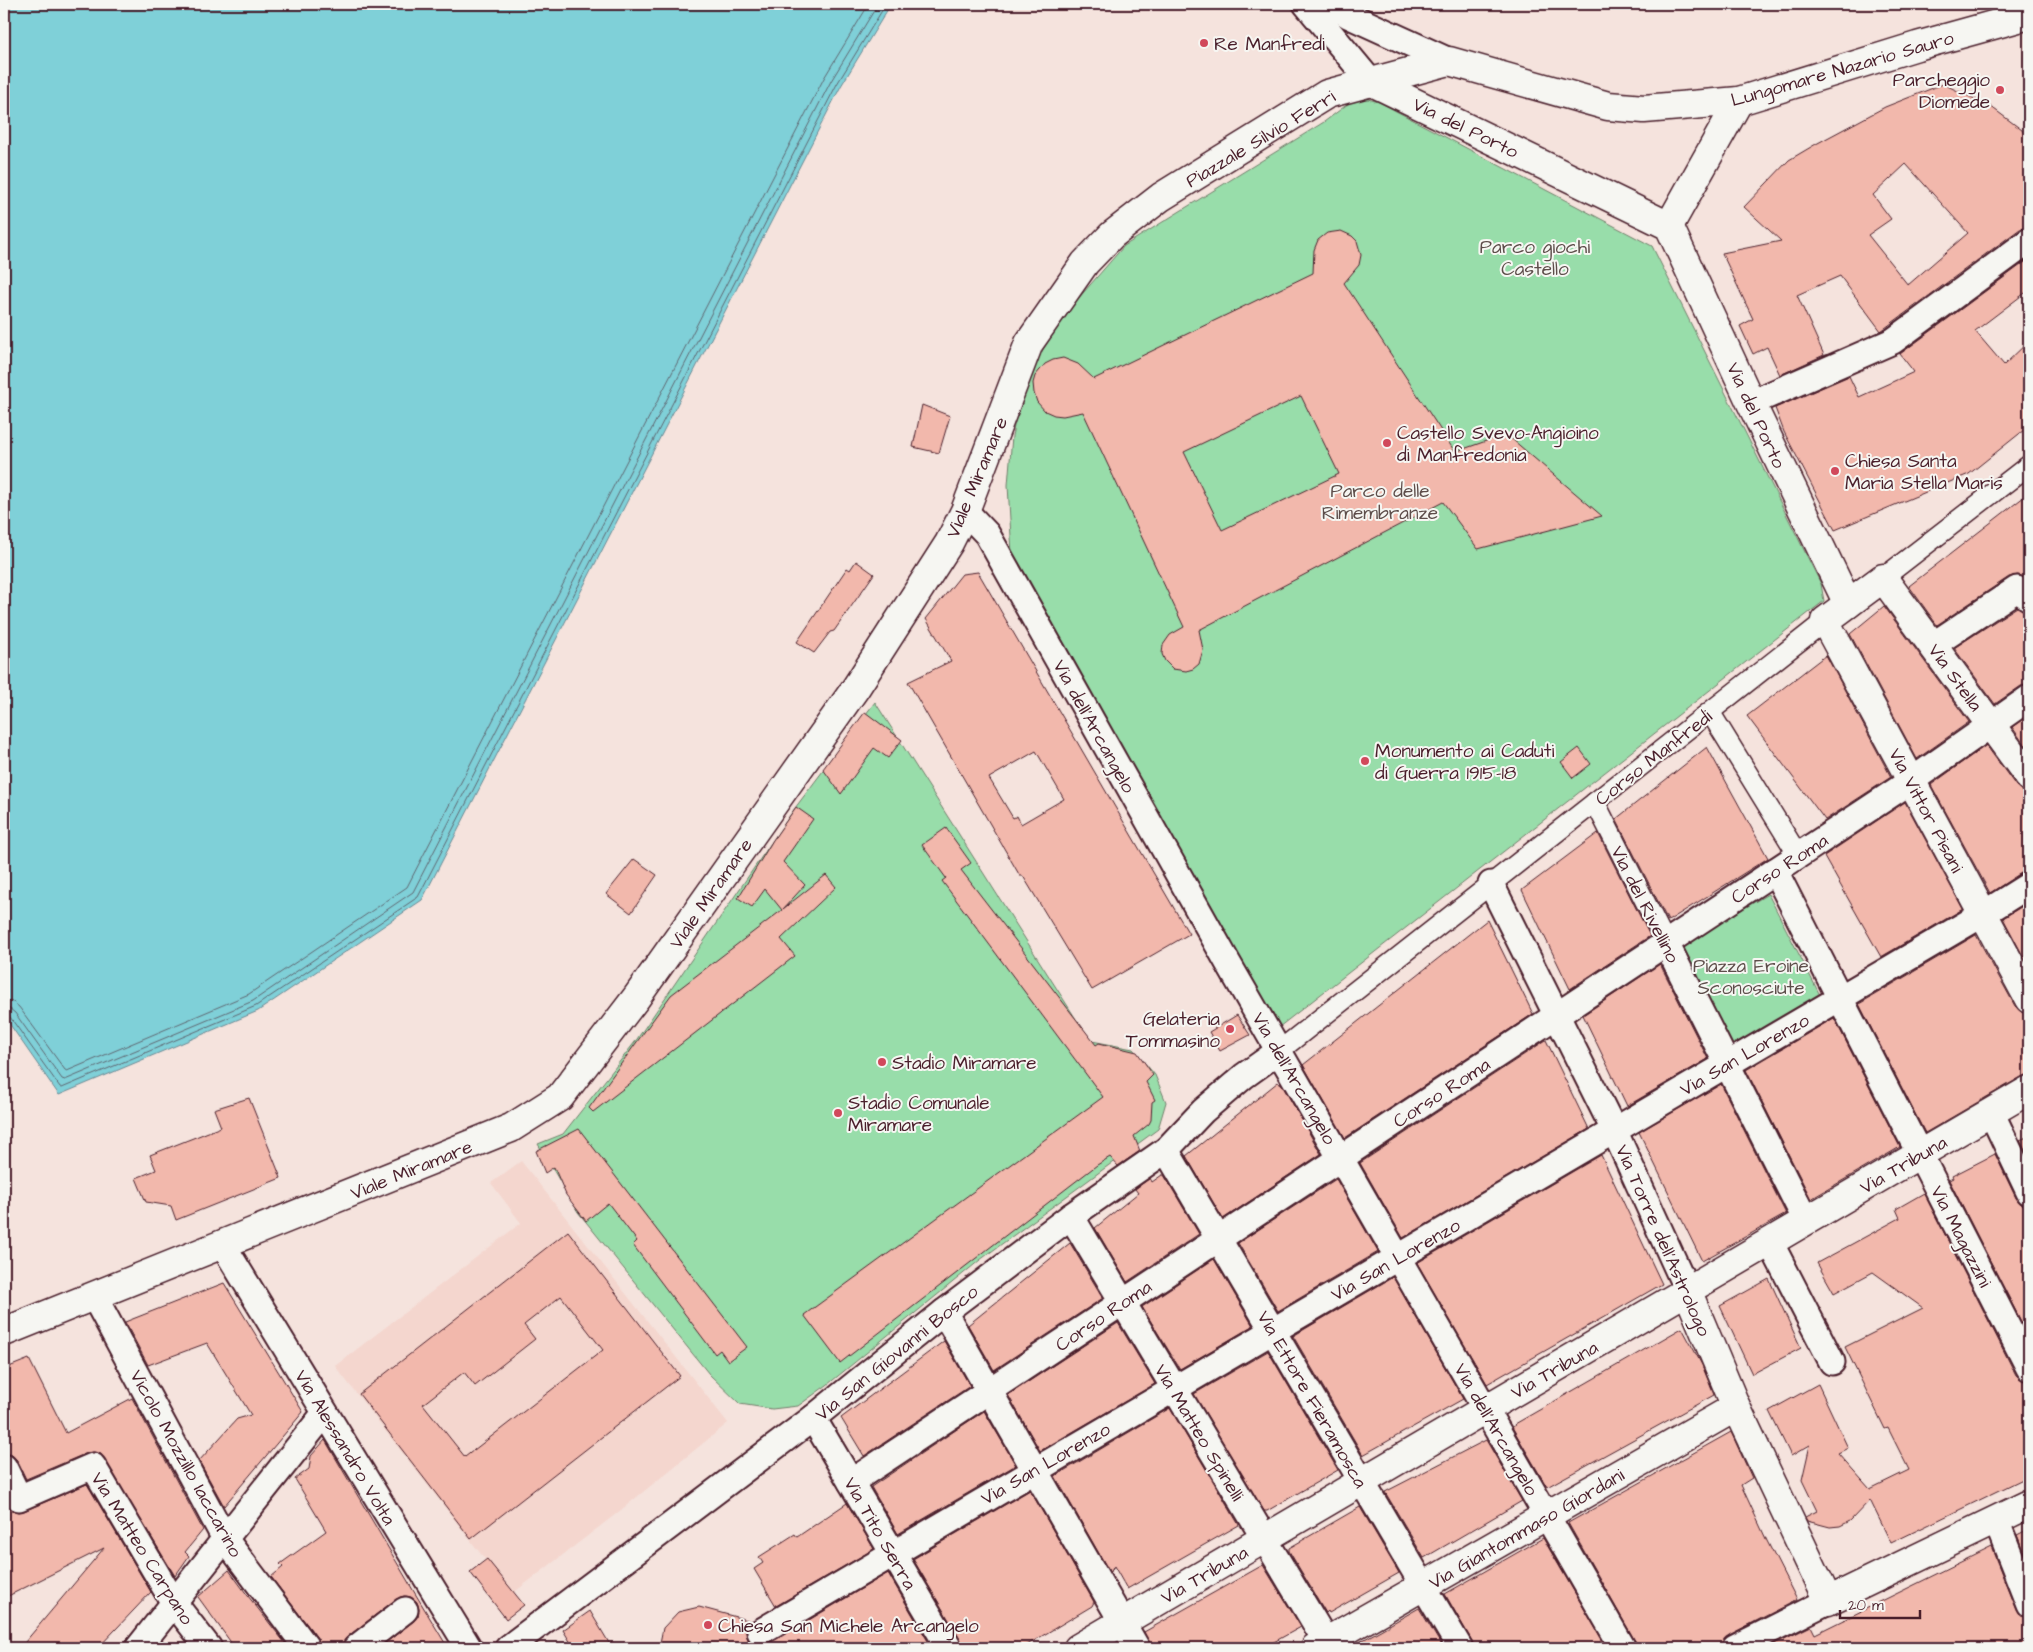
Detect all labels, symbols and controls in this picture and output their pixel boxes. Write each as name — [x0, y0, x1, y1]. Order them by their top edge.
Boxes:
street label: Lungomare Nazario Sauro — [1728, 25, 1958, 115]
place label: Re Manfredi — [1214, 31, 1325, 58]
marker: Re Manfredi — [1198, 37, 1210, 49]
place label: Parcheggio Diomede — [1893, 67, 1990, 116]
street label: Piazzale Silvio Ferri — [1181, 84, 1341, 195]
marker: Parcheggio Diomede — [1994, 84, 2006, 96]
street label: Via del Porto — [1408, 91, 1523, 166]
park label: Parco giochi Castello — [1480, 234, 1590, 283]
street label: Via del Porto — [1719, 358, 1792, 473]
street label: Viale Miramare — [940, 413, 1015, 542]
place label: Castello Svevo-Angioino di Manfredonia — [1397, 420, 1599, 469]
marker: Castello Svevo-Angioino di Manfredonia — [1381, 437, 1393, 449]
place label: Chiesa Santa Maria Stella Maris — [1845, 448, 2003, 497]
marker: Chiesa Santa Maria Stella Maris — [1829, 465, 1841, 477]
park label: Parco delle Rimembranze — [1322, 478, 1438, 527]
street label: Via Stella — [1921, 638, 1989, 718]
street label: Via dell'Arcangelo — [1045, 655, 1142, 799]
street label: Corso Manfredi — [1590, 704, 1718, 813]
place label: Monumento ai Caduti di Guerra 1915-18 — [1375, 738, 1554, 787]
street label: Via Vittor Pisani — [1881, 744, 1970, 878]
marker: Monumento ai Caduti di Guerra 1915-18 — [1359, 755, 1371, 767]
street label: Corso Roma — [1726, 827, 1834, 911]
street label: Viale Miramare — [663, 833, 759, 955]
street label: Via del Rivellino — [1604, 841, 1686, 968]
park label: Piazza Eroine Sconosciute — [1693, 953, 1809, 1002]
place label: Gelateria Tommasino — [1126, 1006, 1220, 1055]
street label: Via San Lorenzo — [1675, 1007, 1815, 1103]
street label: Via dell'Arcangelo — [1244, 1008, 1343, 1151]
marker: Gelateria Tommasino — [1224, 1023, 1236, 1035]
place label: Stadio Miramare — [892, 1050, 1036, 1077]
street label: Corso Roma — [1388, 1051, 1496, 1135]
marker: Stadio Miramare — [876, 1056, 888, 1068]
place label: Stadio Comunale Miramare — [848, 1090, 989, 1139]
marker: Stadio Comunale Miramare — [832, 1107, 844, 1119]
street label: Via Tribuna — [1855, 1129, 1953, 1201]
street label: Viale Miramare — [347, 1134, 477, 1207]
street label: Via Torre dell'Astrologo — [1607, 1140, 1717, 1341]
street label: Via Magazzini — [1923, 1181, 1998, 1293]
street label: Via San Lorenzo — [1326, 1212, 1466, 1308]
street label: Corso Roma — [1050, 1274, 1158, 1359]
street label: Via San Giovanni Bosco — [809, 1279, 985, 1428]
street label: Via Ettore Fieramosca — [1250, 1306, 1374, 1494]
street label: Via Tribuna — [1506, 1334, 1604, 1406]
street label: Via Matteo Spinelli — [1147, 1359, 1250, 1507]
street label: Via dell'Arcangelo — [1446, 1359, 1545, 1502]
street label: Vicolo Mozzillo Iaccarino — [123, 1365, 249, 1563]
street label: Via Alessandro Volta — [288, 1365, 402, 1531]
street label: Via San Lorenzo — [976, 1416, 1116, 1512]
street label: Via Giantommaso Giordani — [1424, 1462, 1630, 1596]
street label: Via Matteo Carpano — [84, 1467, 200, 1631]
street label: Via Tito Serra — [837, 1472, 923, 1595]
street label: Via Tribuna — [1156, 1539, 1254, 1611]
scale bar — [1840, 1587, 1920, 1619]
text: 20 m — [1848, 1595, 1884, 1616]
place label: Chiesa San Michele Arcangelo — [718, 1613, 979, 1641]
marker: Chiesa San Michele Arcangelo — [702, 1619, 714, 1631]

